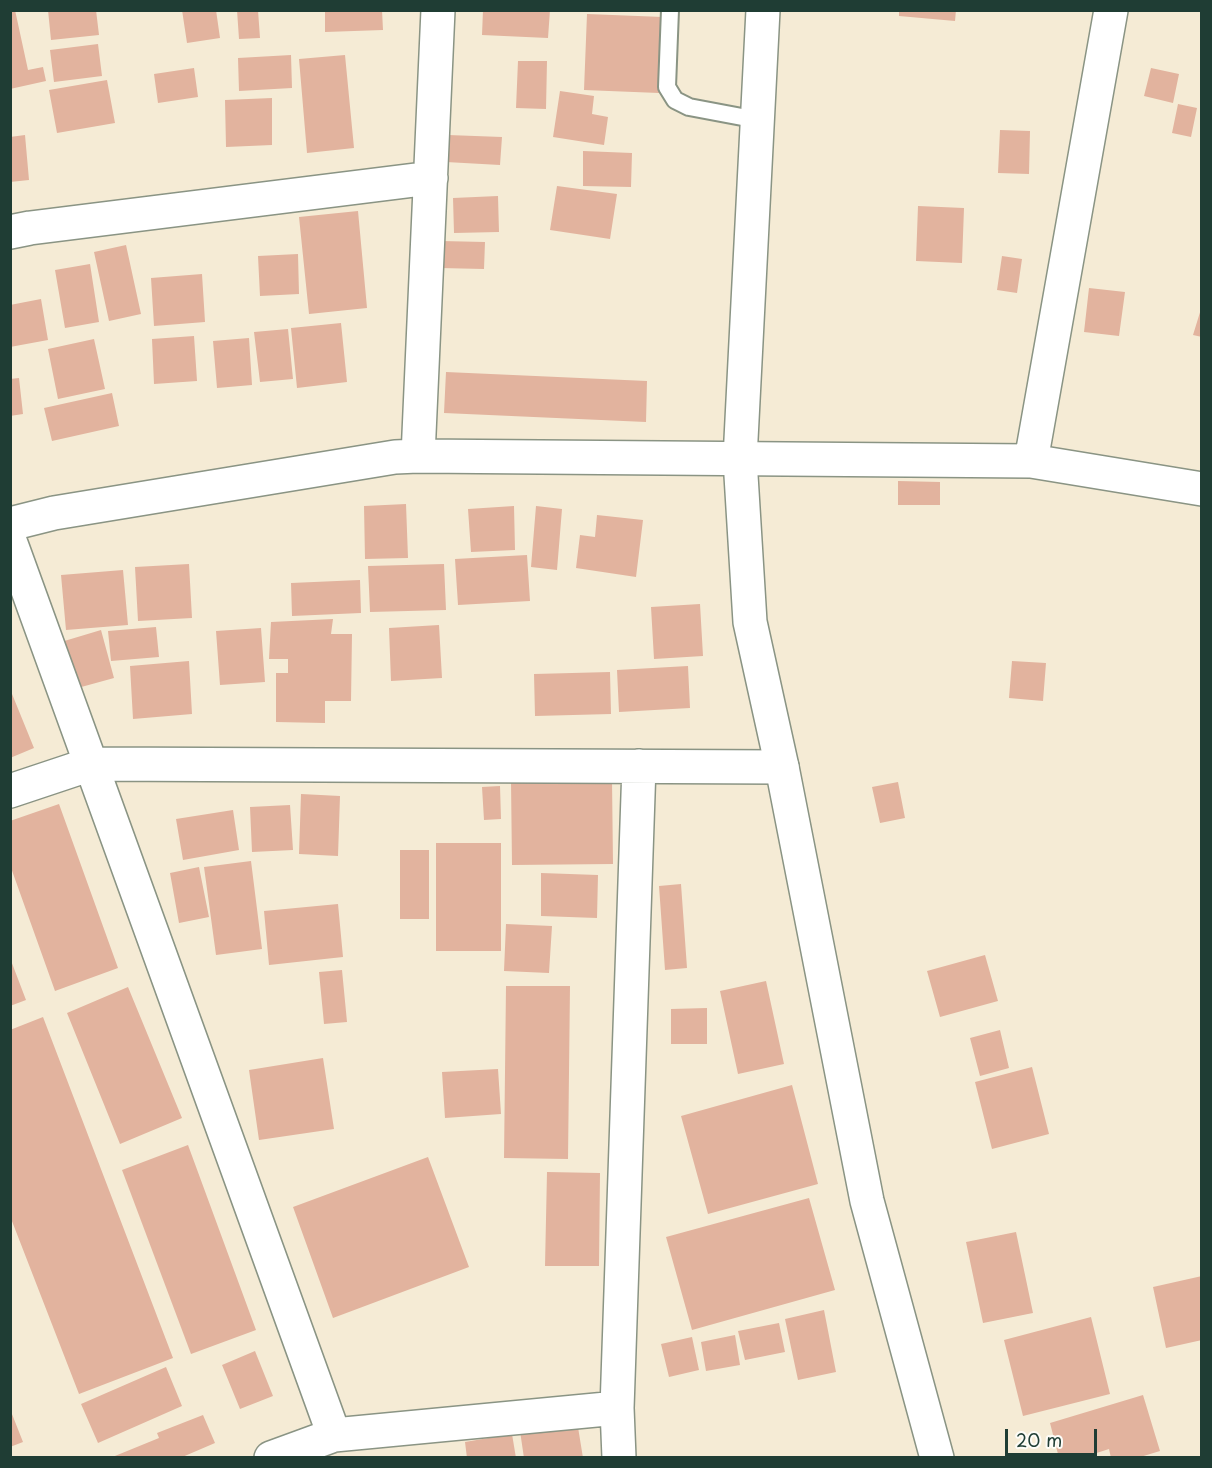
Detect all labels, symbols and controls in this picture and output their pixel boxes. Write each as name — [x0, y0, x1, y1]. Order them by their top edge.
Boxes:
scale bar — [1008, 1417, 1100, 1455]
text: 20 m — [1016, 1426, 1062, 1453]

